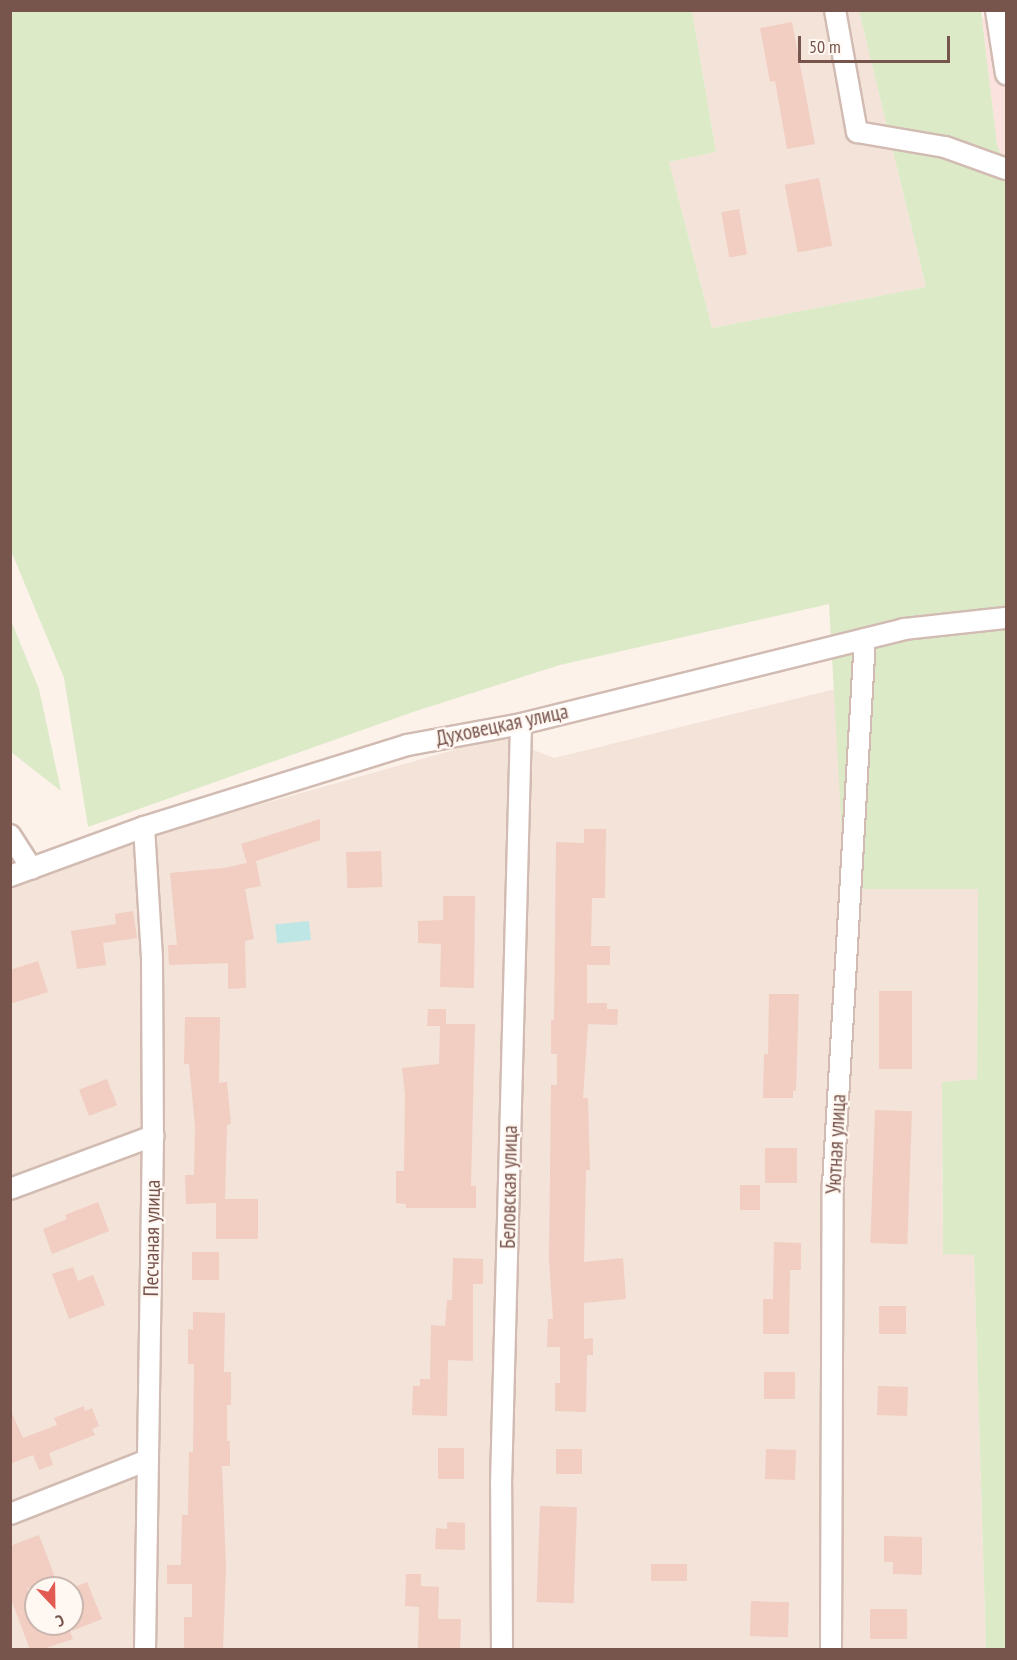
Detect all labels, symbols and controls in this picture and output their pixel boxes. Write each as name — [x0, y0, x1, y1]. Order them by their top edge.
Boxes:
scale bar — [801, 24, 952, 62]
text: 50 m — [809, 35, 841, 58]
street label: Духовецкая улица — [433, 699, 571, 751]
street label: Уютная улица — [821, 1093, 851, 1195]
street label: Беловская улица — [495, 1125, 523, 1249]
street label: Песчаная улица — [138, 1179, 166, 1297]
north arrow — [24, 1576, 84, 1636]
text: С — [53, 1610, 67, 1631]

